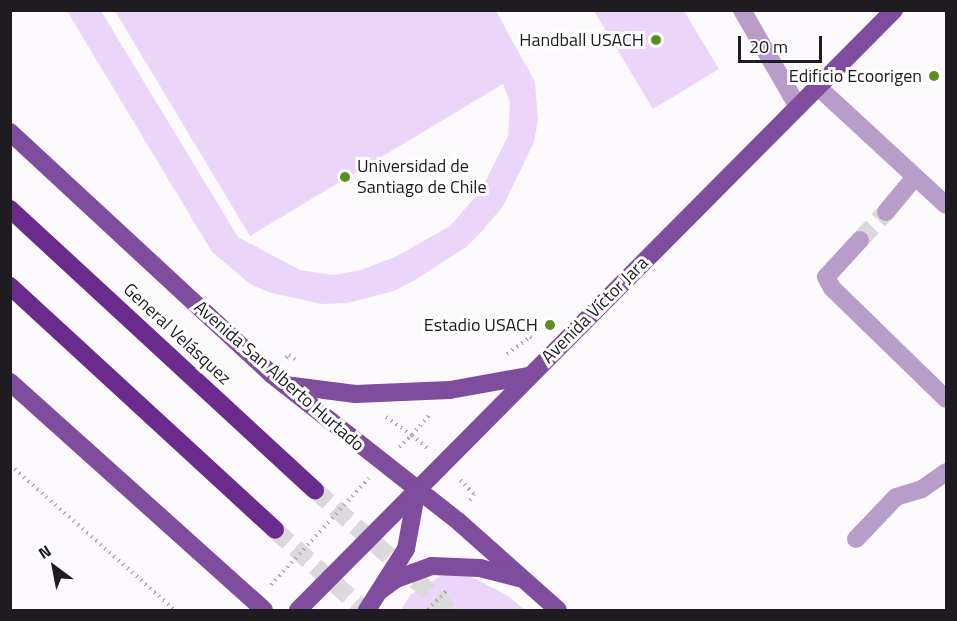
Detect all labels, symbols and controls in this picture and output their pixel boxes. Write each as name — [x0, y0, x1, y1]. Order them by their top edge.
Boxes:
scale bar — [741, 24, 825, 62]
place label: Handball USACH — [519, 29, 644, 51]
marker: Handball USACH — [649, 33, 663, 47]
text: 20 m — [749, 33, 788, 60]
place label: Edificio Ecoorigen — [789, 65, 922, 87]
marker: Edificio Ecoorigen — [927, 69, 941, 83]
place label: Universidad de Santiago de Chile — [357, 156, 487, 198]
marker: Universidad de Santiago de Chile — [338, 170, 352, 184]
street label: Avenida Víctor Jara — [537, 252, 653, 368]
street label: General Velásquez — [119, 279, 235, 389]
street label: Avenida San Alberto Hurtado — [190, 296, 368, 456]
place label: Estadio USACH — [424, 314, 538, 336]
marker: Estadio USACH — [543, 318, 557, 332]
north arrow — [24, 537, 84, 597]
text: N — [33, 539, 56, 565]

